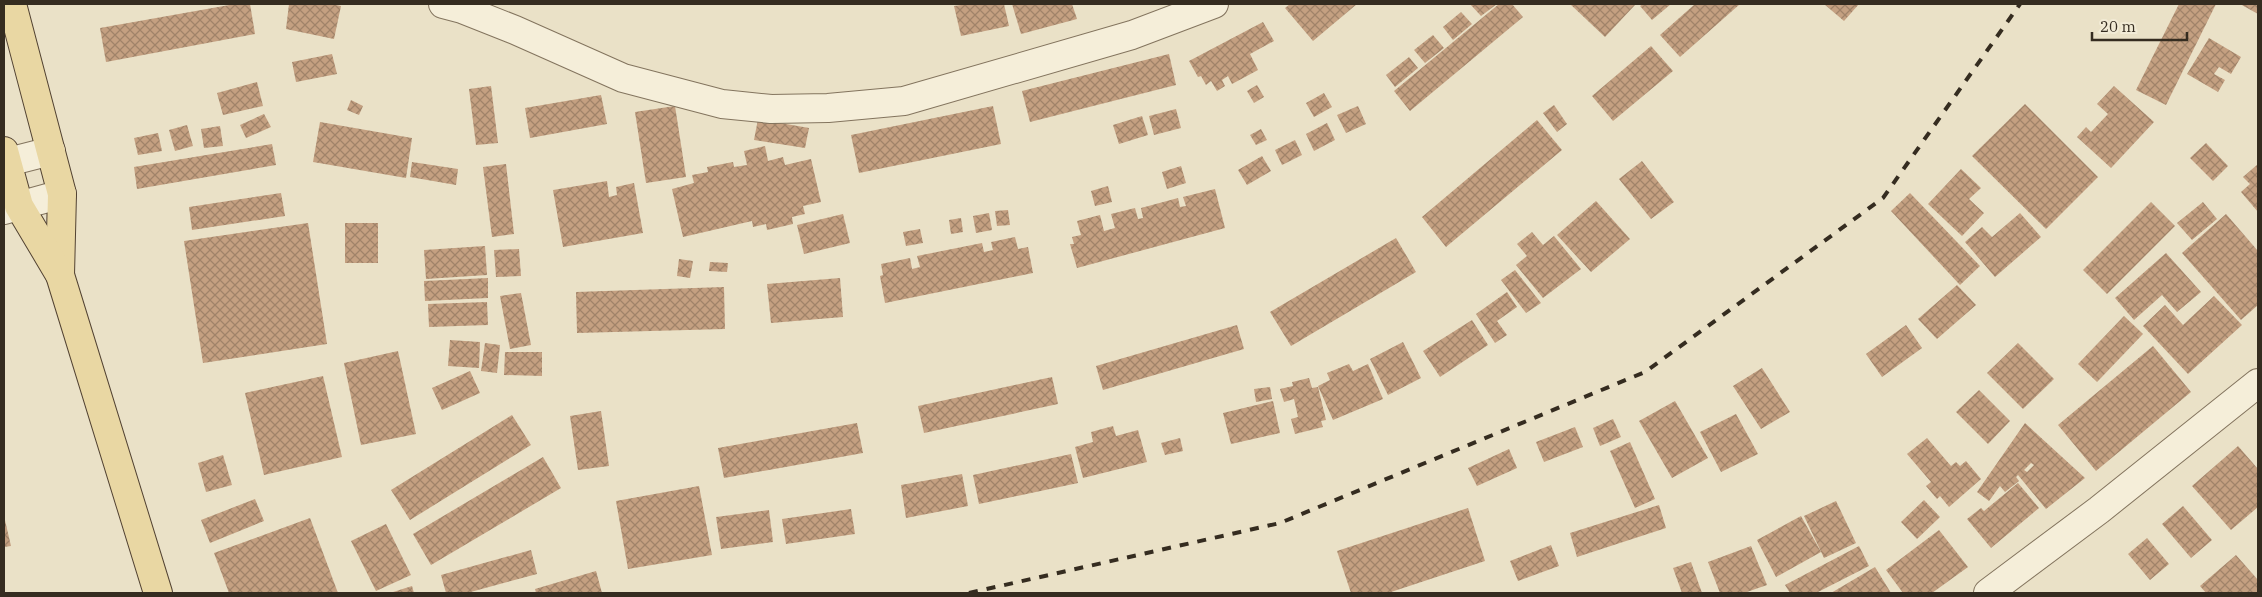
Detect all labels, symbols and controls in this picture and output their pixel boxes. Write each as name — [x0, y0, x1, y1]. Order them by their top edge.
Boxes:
scale bar — [2092, 10, 2187, 42]
text: 20 m — [2100, 17, 2136, 36]

